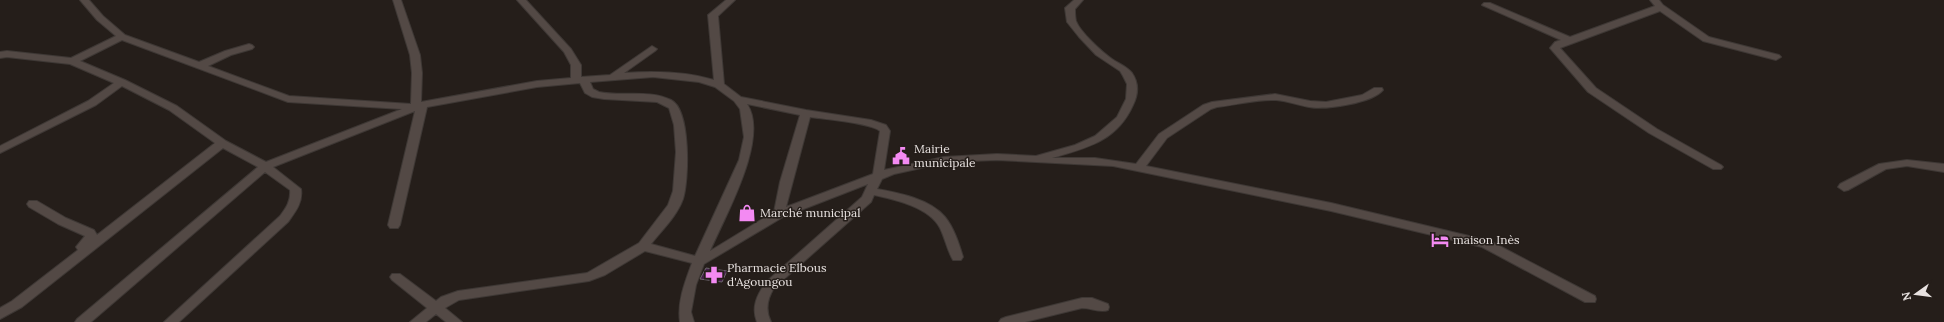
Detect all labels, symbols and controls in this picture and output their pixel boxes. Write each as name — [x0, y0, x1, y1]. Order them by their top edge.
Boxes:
place label: Mairie municipale — [914, 141, 976, 170]
public building icon: Mairie municipale — [891, 146, 911, 166]
shop icon: Marché municipal — [737, 203, 757, 223]
place label: Marché municipal — [760, 205, 860, 220]
hotel icon: maison Inès — [1430, 230, 1450, 250]
place label: maison Inès — [1453, 232, 1520, 247]
place label: Pharmacie Elbous d'Agoungou — [727, 260, 827, 289]
pharmacy icon: Pharmacie Elbous d'Agoungou — [704, 265, 724, 285]
north arrow — [1896, 274, 1936, 314]
text: N — [1898, 290, 1914, 302]

